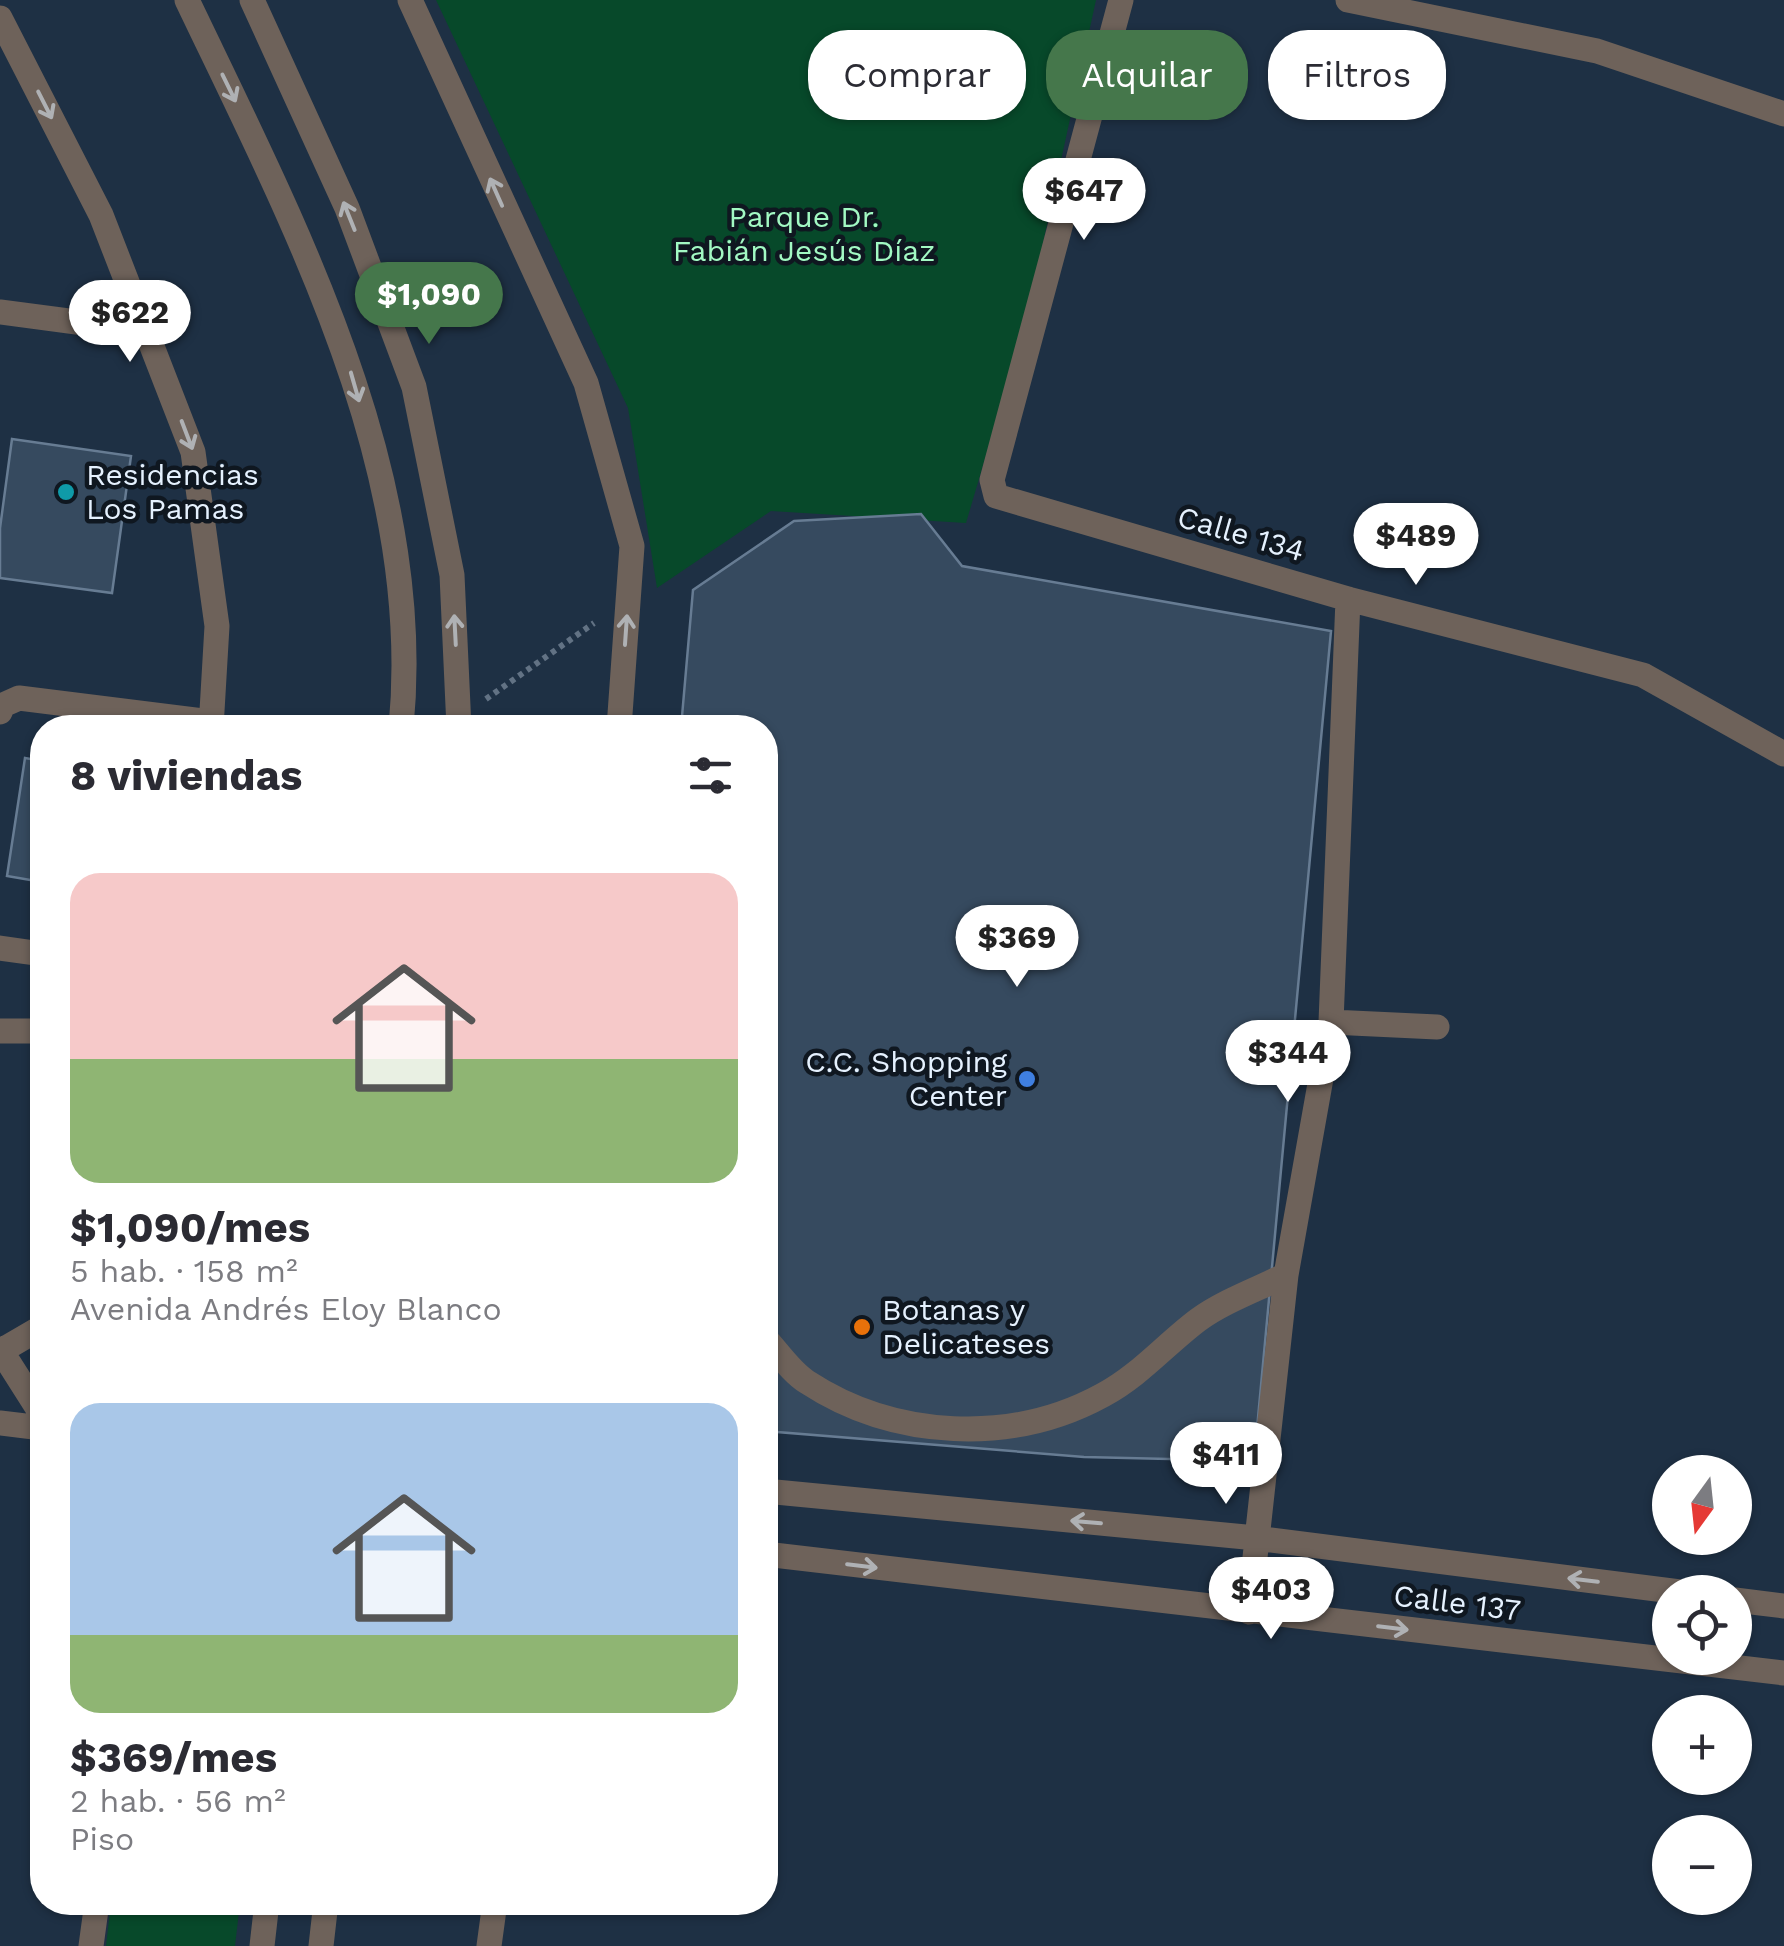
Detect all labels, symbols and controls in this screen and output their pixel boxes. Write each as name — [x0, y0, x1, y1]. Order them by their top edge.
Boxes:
chip: Comprar — [808, 30, 1026, 120]
chip: Alquilar — [1046, 30, 1248, 120]
chip: Filtros — [1268, 30, 1446, 120]
one-way arrow — [221, 72, 240, 102]
one-way arrow — [36, 90, 55, 120]
pin: $647 — [1025, 158, 1143, 243]
text: $647 — [1045, 171, 1123, 209]
one-way arrow — [486, 177, 504, 208]
park label: Parque Dr. Fabián Jesús Díaz — [673, 199, 935, 268]
one-way arrow — [339, 201, 357, 232]
pin: $1,090 — [348, 262, 510, 347]
text: $1,090 — [377, 275, 481, 313]
pin: $622 — [71, 280, 189, 365]
text: $622 — [91, 293, 169, 331]
one-way arrow — [347, 371, 365, 402]
one-way arrow — [179, 420, 197, 450]
place label: Residencias Los Pamas — [86, 457, 259, 526]
marker: Residencias Los Pamas — [55, 481, 77, 503]
street label: Calle 134 — [1174, 499, 1309, 568]
pin: $489 — [1357, 503, 1475, 588]
text: $489 — [1376, 516, 1456, 554]
one-way arrow — [445, 615, 464, 647]
one-way arrow — [616, 615, 635, 647]
icon: filters — [683, 748, 738, 803]
text: 8 viviendas — [70, 751, 302, 800]
pin: $369 — [958, 905, 1076, 990]
text: $369 — [978, 918, 1056, 956]
icon: home — [314, 938, 494, 1118]
pin: $344 — [1229, 1020, 1347, 1105]
text: $344 — [1248, 1033, 1328, 1071]
place label: C.C. Shopping Center — [805, 1044, 1007, 1113]
marker: C.C. Shopping Center — [1016, 1068, 1038, 1090]
text: $1,090/mes — [70, 1203, 310, 1252]
text: 5 hab. · 158 m² — [70, 1252, 298, 1290]
text: Avenida Andrés Eloy Blanco — [70, 1290, 502, 1328]
place label: Botanas y Delicateses — [882, 1292, 1050, 1361]
marker: Botanas y Delicateses — [851, 1316, 873, 1338]
pin: $411 — [1167, 1422, 1285, 1507]
text: $411 — [1192, 1435, 1260, 1473]
north arrow — [1652, 1455, 1752, 1555]
map controls — [1652, 1455, 1752, 1915]
icon: home — [314, 1468, 494, 1648]
one-way arrow — [1071, 1512, 1103, 1531]
one-way arrow — [845, 1557, 877, 1576]
pin: $403 — [1212, 1557, 1330, 1642]
text: $403 — [1231, 1570, 1311, 1608]
one-way arrow — [1567, 1570, 1600, 1589]
button: locate — [1652, 1575, 1752, 1675]
street label: Calle 137 — [1392, 1577, 1523, 1628]
one-way arrow — [1377, 1619, 1409, 1638]
button: + — [1652, 1695, 1752, 1795]
text: $369/mes — [70, 1733, 277, 1782]
text: 2 hab. · 56 m² — [70, 1782, 286, 1820]
button: − — [1652, 1815, 1752, 1915]
text: Piso — [70, 1820, 134, 1858]

